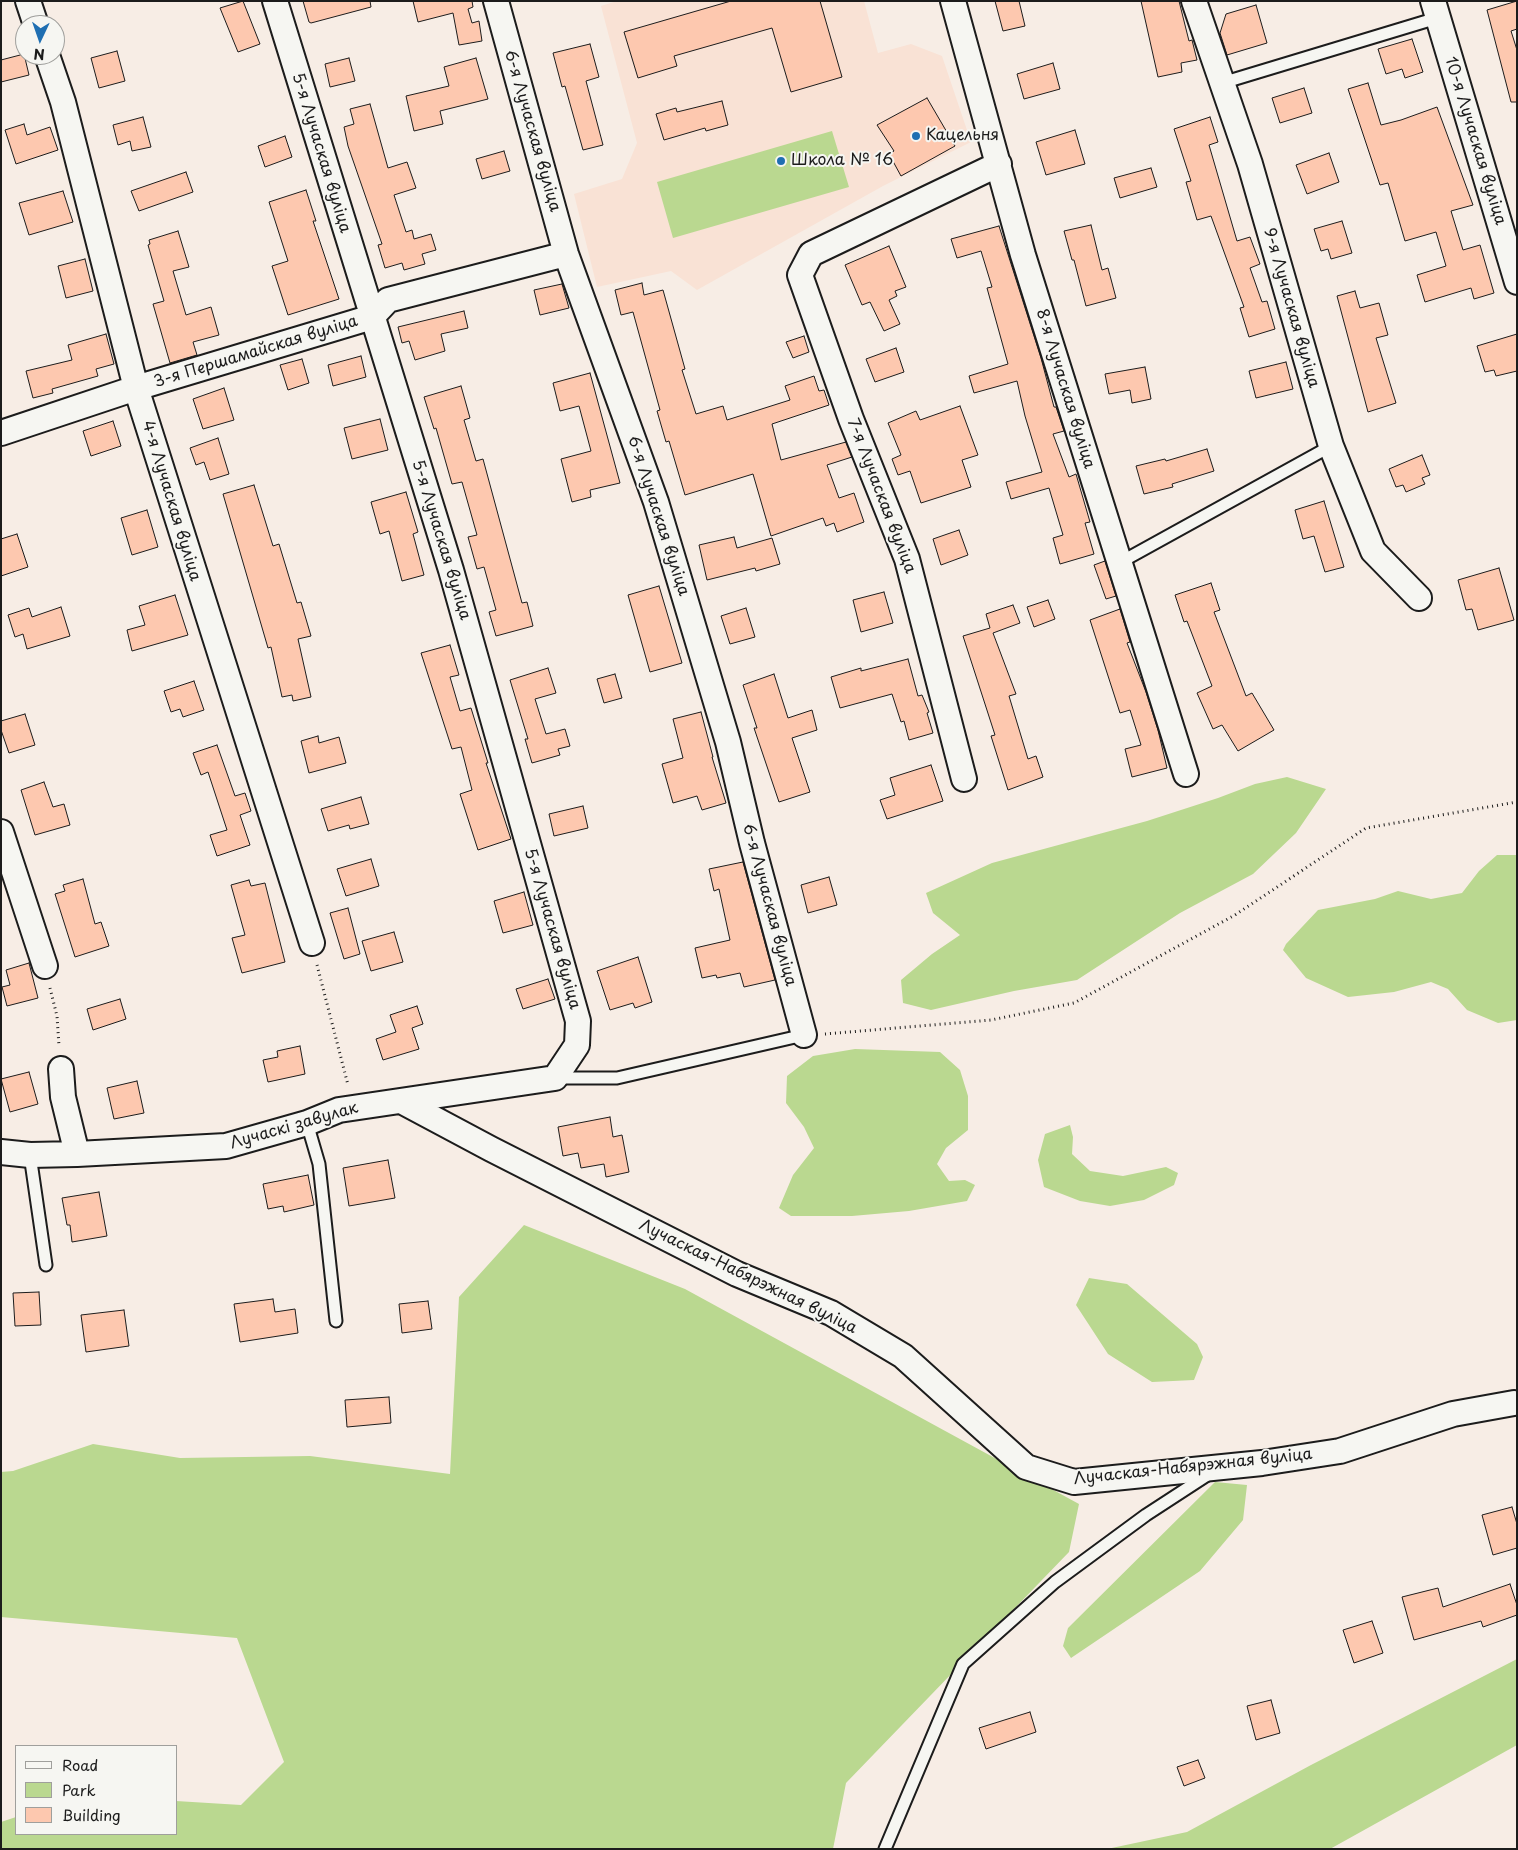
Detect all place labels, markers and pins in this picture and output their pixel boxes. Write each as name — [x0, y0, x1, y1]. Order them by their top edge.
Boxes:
place label: Кацельня — [926, 126, 999, 146]
marker: Кацельня — [910, 130, 922, 142]
place label: Школа № 16 — [791, 151, 893, 171]
marker: Школа № 16 — [775, 155, 787, 167]

